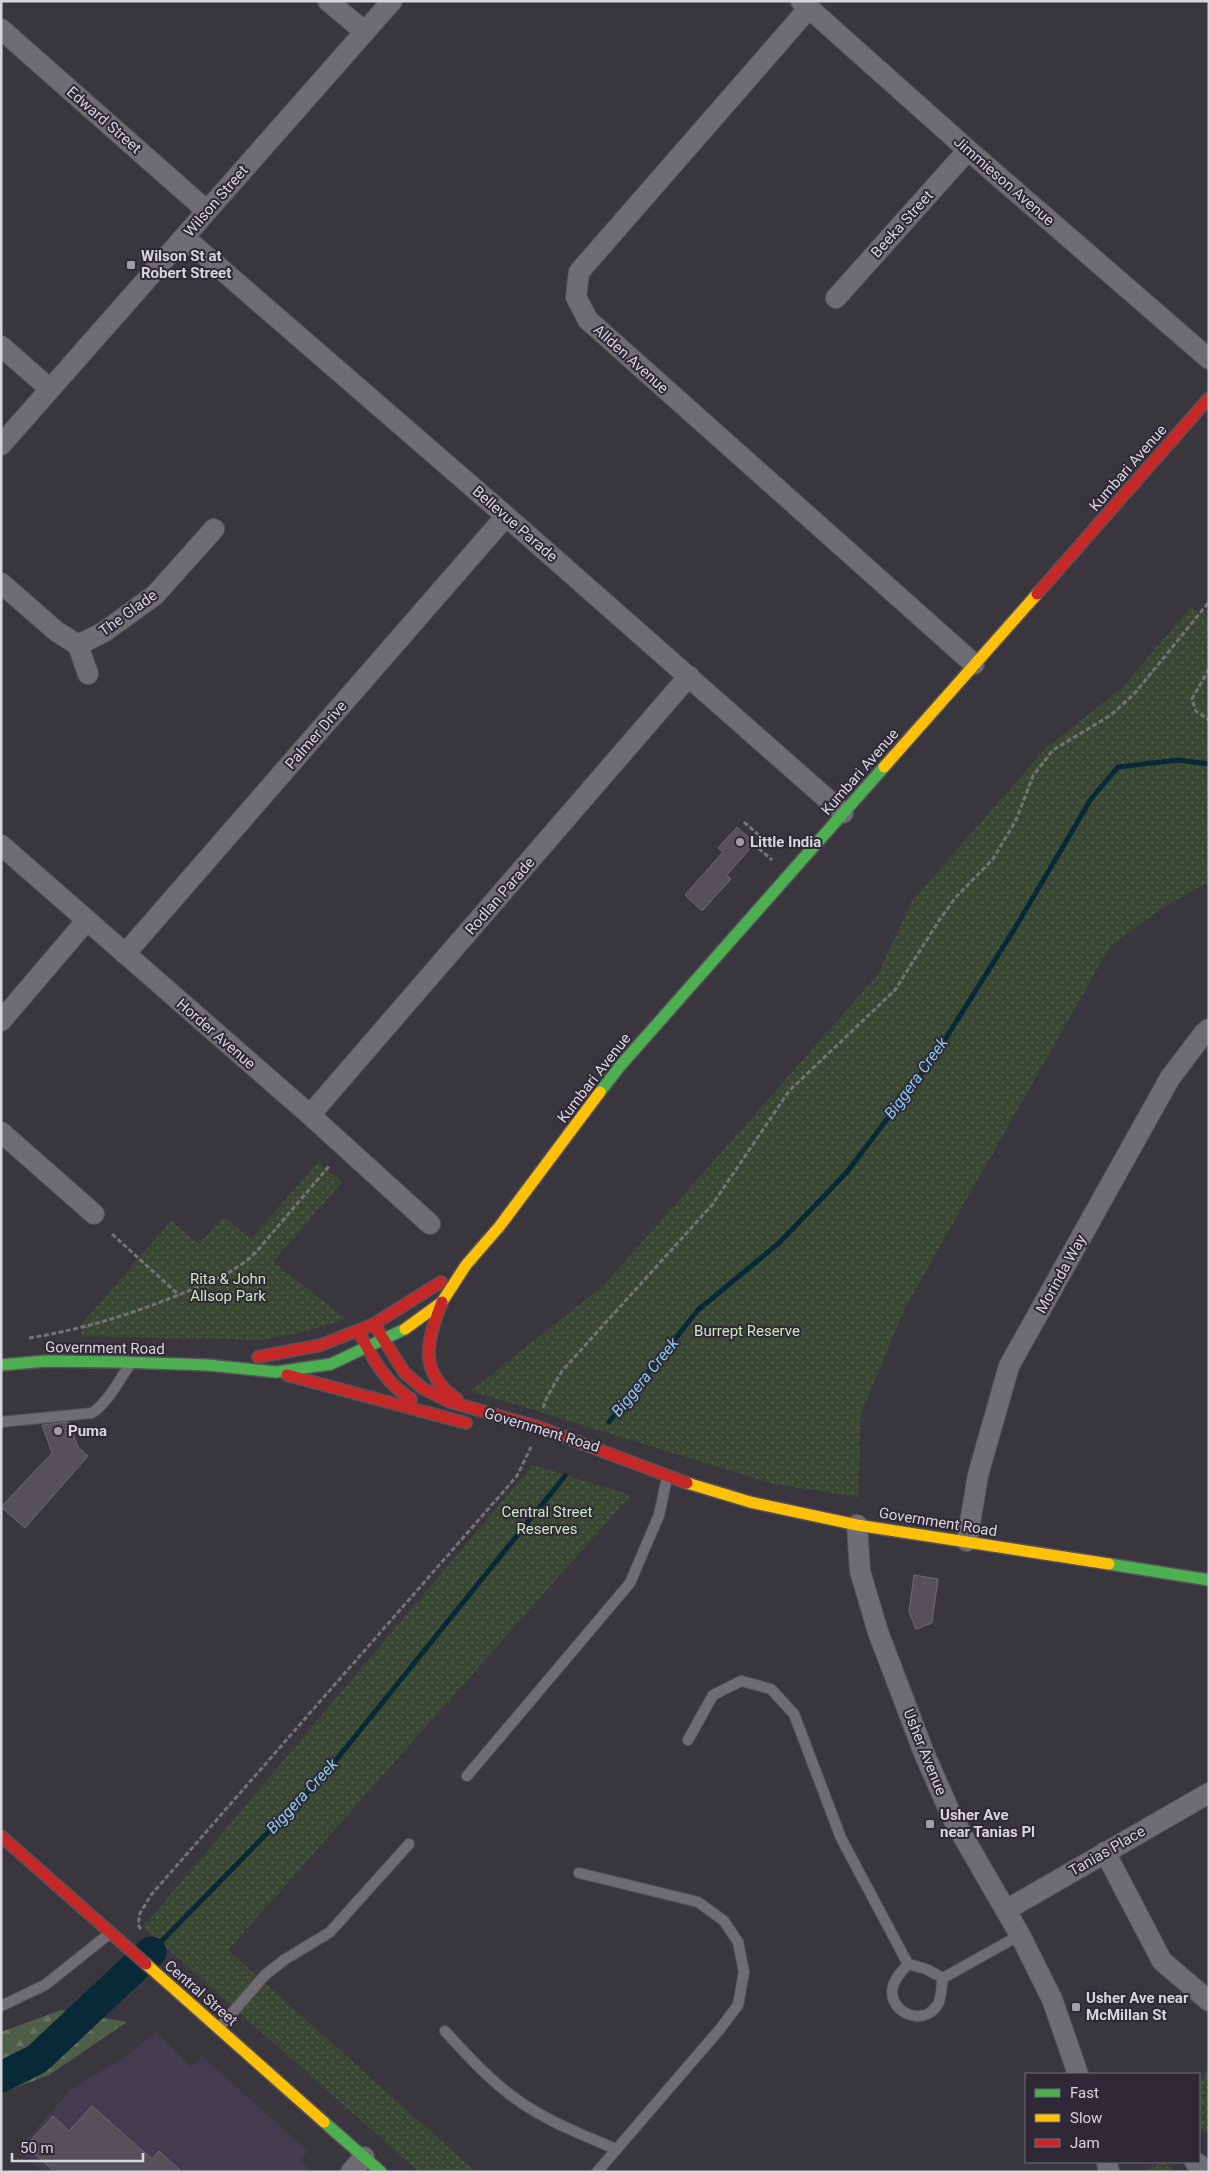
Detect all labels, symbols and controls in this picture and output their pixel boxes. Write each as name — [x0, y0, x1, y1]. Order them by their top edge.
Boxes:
street label: Edward Street — [63, 83, 145, 157]
street label: Jimmieson Avenue — [950, 132, 1058, 230]
street label: Wilson Street — [180, 162, 252, 240]
street label: Beeka Street — [867, 187, 937, 261]
place label: Wilson St at Robert Street — [141, 247, 231, 282]
marker: Wilson St at Robert Street — [125, 259, 137, 271]
street label: Allden Avenue — [590, 321, 672, 397]
street label: Kumbari Avenue — [1086, 421, 1170, 515]
street label: Bellevue Parade — [469, 482, 561, 566]
street label: The Glade — [95, 586, 161, 640]
street label: Palmer Drive — [281, 697, 351, 773]
street label: Kumbari Avenue — [818, 725, 902, 819]
place label: Little India — [750, 833, 821, 851]
marker: Little India — [734, 836, 746, 848]
street label: Rodlan Parade — [461, 853, 539, 939]
street label: Horder Avenue — [173, 995, 259, 1073]
street label: Kumbari Avenue — [553, 1030, 635, 1126]
water label: Biggera Creek — [880, 1033, 953, 1122]
street label: Morinda Way — [1032, 1231, 1090, 1317]
park label: Rita & John Allsop Park — [190, 1270, 266, 1305]
park label: Burrept Reserve — [694, 1322, 800, 1340]
water label: Biggera Creek — [607, 1333, 683, 1420]
street label: Government Road — [45, 1338, 165, 1358]
street label: Government Road — [482, 1404, 602, 1456]
place label: Puma — [68, 1422, 107, 1440]
marker: Puma — [52, 1425, 64, 1437]
park label: Central Street Reserves — [502, 1503, 592, 1538]
street label: Government Road — [878, 1504, 998, 1540]
street label: Usher Avenue — [900, 1706, 951, 1798]
water label: Biggera Creek — [262, 1754, 342, 1838]
place label: Usher Ave near Tanias Pl — [940, 1806, 1035, 1841]
marker: Usher Ave near Tanias Pl — [924, 1818, 936, 1830]
street label: Tanias Place — [1066, 1822, 1148, 1880]
street label: Central Street — [161, 1956, 241, 2030]
place label: Usher Ave near McMillan St — [1086, 1989, 1189, 2024]
marker: Usher Ave near McMillan St — [1070, 2001, 1082, 2013]
legend — [1025, 2073, 1200, 2163]
text: Fast — [1070, 2084, 1099, 2102]
text: Slow — [1070, 2109, 1102, 2127]
scale bar — [12, 2130, 144, 2162]
text: Jam — [1070, 2134, 1100, 2152]
text: 50 m — [20, 2139, 54, 2157]

